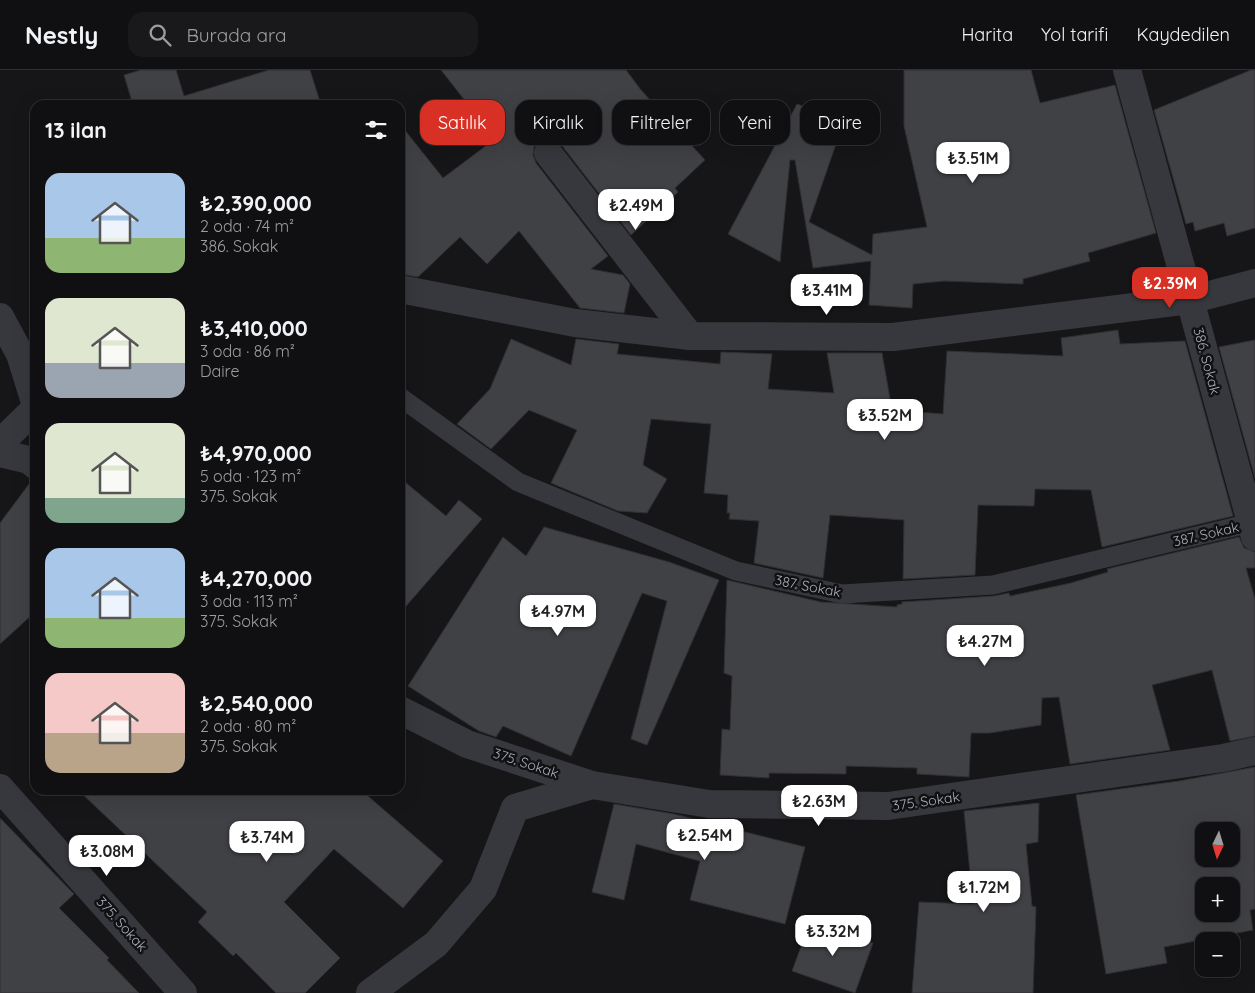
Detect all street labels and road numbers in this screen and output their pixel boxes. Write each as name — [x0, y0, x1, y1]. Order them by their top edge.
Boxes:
street label: 386. Sokak — [1189, 326, 1225, 396]
street label: 387. Sokak — [1171, 518, 1241, 550]
street label: 387. Sokak — [773, 571, 843, 601]
street label: 375. Sokak — [491, 744, 561, 782]
street label: 375. Sokak — [891, 787, 961, 815]
street label: 375. Sokak — [93, 893, 151, 955]

